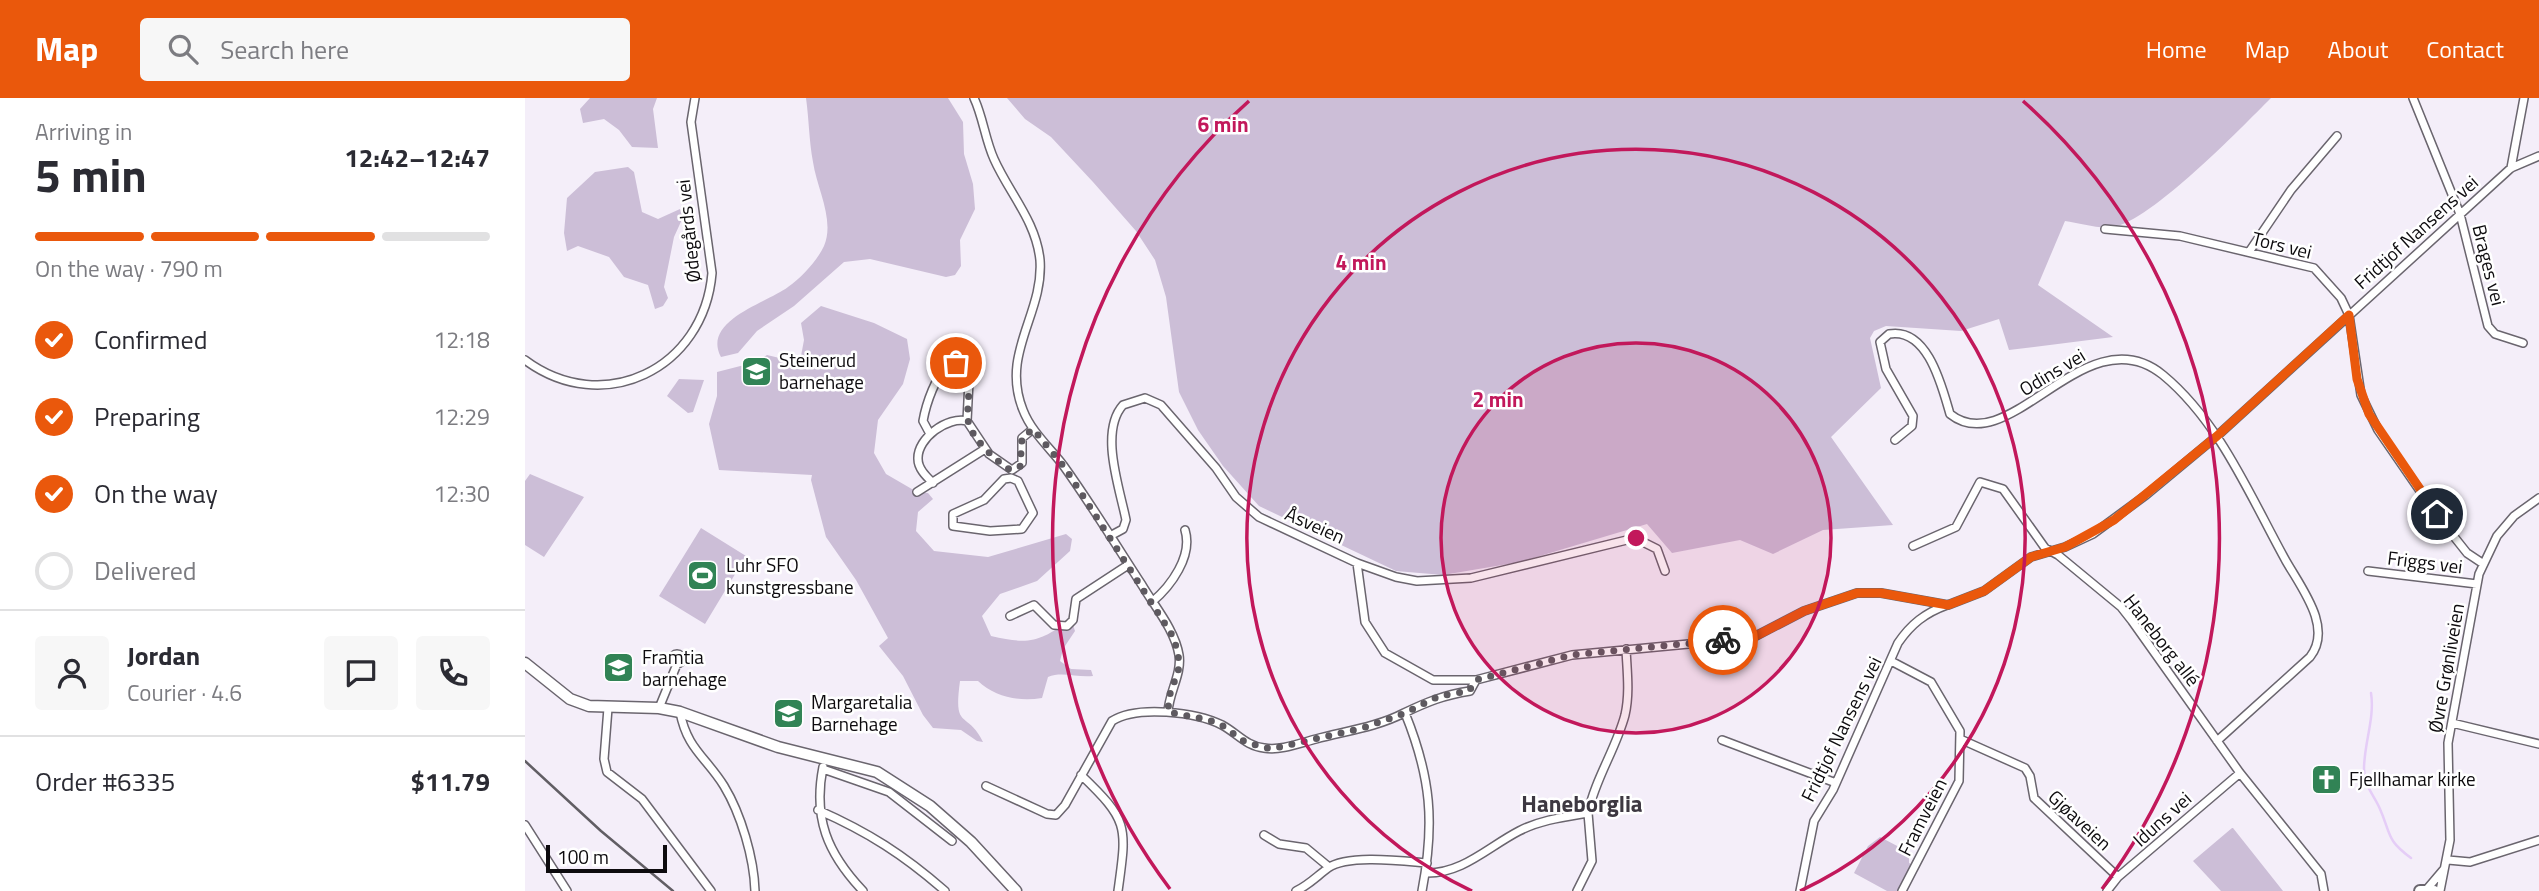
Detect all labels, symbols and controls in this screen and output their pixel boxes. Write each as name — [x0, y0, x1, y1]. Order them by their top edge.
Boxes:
search box — [140, 18, 630, 81]
text: Map — [35, 24, 98, 74]
icon: search — [164, 30, 202, 68]
text: Search here — [220, 30, 349, 69]
text: Home — [2146, 31, 2207, 67]
text: Map — [2245, 31, 2290, 67]
text: About — [2328, 31, 2388, 67]
text: Contact — [2426, 31, 2504, 67]
text: 6 min — [1197, 108, 1249, 140]
text: Arriving in — [35, 114, 132, 149]
text: 12:42–12:47 — [344, 138, 490, 177]
text: 5 min — [35, 140, 147, 210]
street label: Fridtjof Nansens vei — [2347, 168, 2484, 295]
street label: Ødegårds vei — [668, 178, 707, 284]
street label: Brages vei — [2465, 221, 2514, 309]
street label: Tors vei — [2249, 223, 2315, 266]
text: 4 min — [1335, 246, 1387, 278]
text: On the way · 790 m — [35, 251, 223, 286]
text: Confirmed — [94, 320, 208, 359]
icon: check — [35, 321, 73, 359]
text: 12:18 — [433, 322, 490, 357]
pin — [926, 333, 986, 393]
street label: Odins vei — [2013, 340, 2090, 403]
icon: bag — [937, 344, 975, 382]
place label: Steinerud barnehage — [779, 345, 864, 396]
school or university icon: Steinerud barnehage — [739, 354, 773, 388]
text: 2 min — [1472, 383, 1524, 415]
text: Preparing — [94, 397, 200, 436]
icon: check — [35, 398, 73, 436]
text: 12:29 — [433, 399, 490, 434]
text: On the way — [94, 474, 218, 513]
icon: check — [35, 475, 73, 513]
text: 12:30 — [433, 476, 490, 511]
pin — [2407, 484, 2467, 544]
icon: home — [2418, 495, 2456, 533]
street label: Åsveien — [1281, 499, 1350, 551]
centre of rings — [1624, 526, 1648, 550]
street label: Friggs vei — [2386, 543, 2464, 581]
place label: Luhr SFO kunstgressbane — [726, 550, 854, 601]
text: Delivered — [94, 551, 197, 590]
sports icon: Luhr SFO kunstgressbane — [686, 559, 720, 593]
street label: Haneborg allé — [2117, 587, 2208, 692]
street label: Øvre Grønliveien — [2420, 601, 2471, 735]
courier — [1688, 605, 1758, 675]
icon: bike — [1704, 621, 1742, 659]
button: person — [35, 636, 109, 710]
text: Jordan — [127, 636, 200, 675]
button: chat — [324, 636, 398, 710]
button: phone — [416, 636, 490, 710]
place label: Framtia barnehage — [642, 642, 727, 693]
school or university icon: Framtia barnehage — [602, 651, 636, 685]
street label: Fridtjof Nansens vei — [1793, 651, 1888, 806]
text: Courier · 4.6 — [127, 675, 242, 710]
place label: Margaretalia Barnehage — [811, 687, 913, 738]
school or university icon: Margaretalia Barnehage — [771, 696, 805, 730]
text: Order #6335 — [35, 762, 175, 801]
text: $11.79 — [411, 762, 490, 801]
church icon: Fjellhamar kirke — [2309, 762, 2343, 796]
place label: Fjellhamar kirke — [2349, 764, 2476, 793]
street label: Framveien — [1890, 773, 1954, 861]
street label: Gjøaveien — [2042, 782, 2119, 857]
street label: Iduns vei — [2126, 784, 2198, 853]
district label: Haneborglia — [1521, 786, 1643, 821]
scale bar — [546, 842, 667, 874]
text: 100 m — [557, 842, 609, 871]

